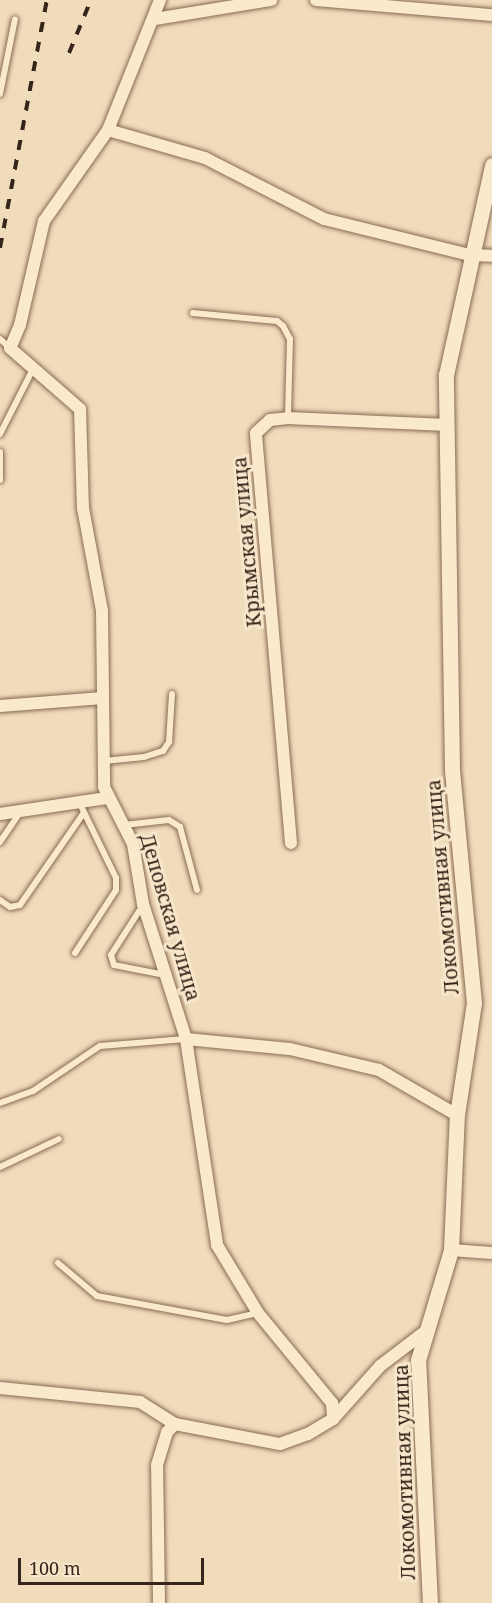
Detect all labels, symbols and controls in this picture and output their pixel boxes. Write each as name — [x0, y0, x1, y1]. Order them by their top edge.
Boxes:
street label: Крымская улица — [227, 456, 265, 628]
street label: Локомотивная улица — [421, 778, 463, 996]
street label: Деповская улица — [136, 831, 206, 1003]
street label: Локомотивная улица — [388, 1364, 420, 1580]
scale bar — [21, 1546, 207, 1584]
text: 100 m — [29, 1556, 81, 1580]

